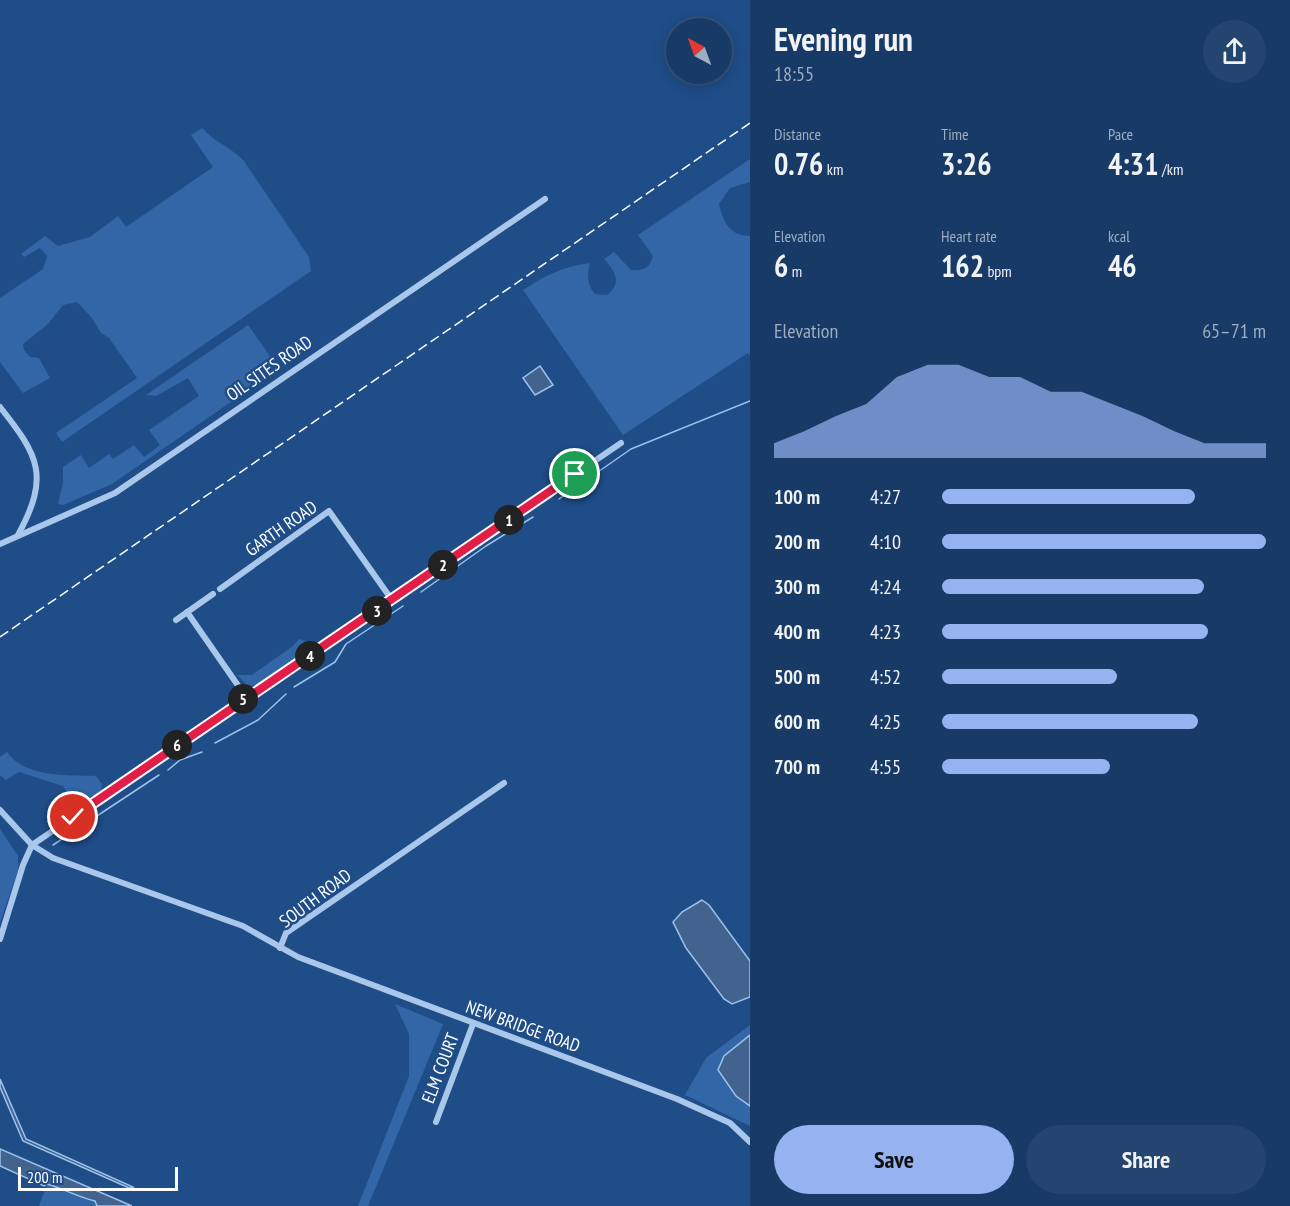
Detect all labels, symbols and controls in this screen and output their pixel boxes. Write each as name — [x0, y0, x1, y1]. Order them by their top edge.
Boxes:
text: Evening run — [774, 17, 913, 60]
north arrow — [666, 18, 732, 84]
map controls — [666, 18, 732, 84]
button: share — [1203, 20, 1266, 83]
text: 18:55 — [774, 61, 814, 87]
text: Distance — [774, 124, 821, 144]
text: Time — [941, 124, 969, 144]
text: Pace — [1108, 124, 1133, 144]
text: 0.76 — [774, 144, 823, 183]
text: 3:26 — [941, 144, 992, 183]
text: 4:31 — [1108, 144, 1159, 183]
text: km — [823, 159, 843, 179]
text: /km — [1159, 159, 1183, 179]
text: Elevation — [774, 226, 825, 246]
text: Heart rate — [941, 226, 997, 246]
text: kcal — [1108, 226, 1130, 246]
text: 6 — [774, 246, 788, 285]
text: 162 — [941, 246, 984, 285]
text: 46 — [1108, 246, 1137, 285]
text: m — [788, 261, 802, 281]
text: bpm — [984, 261, 1012, 281]
text: Elevation — [774, 318, 838, 344]
text: 65–71 m — [1202, 318, 1266, 344]
street label: OIL SITES ROAD — [222, 330, 316, 406]
pin — [549, 448, 600, 499]
icon: arrive — [558, 457, 591, 490]
text: 100 m — [774, 484, 820, 510]
text: 4:27 — [870, 484, 901, 510]
street label: GARTH ROAD — [241, 495, 321, 561]
pin: 1 — [494, 505, 524, 535]
text: 1 — [505, 510, 513, 530]
text: 200 m — [774, 529, 820, 555]
text: 4:10 — [870, 529, 901, 555]
pin: 2 — [428, 550, 458, 580]
text: 2 — [439, 555, 447, 575]
text: 300 m — [774, 574, 820, 600]
text: 4:24 — [870, 574, 901, 600]
pin: 3 — [362, 596, 392, 626]
text: 3 — [373, 601, 381, 621]
text: 400 m — [774, 619, 820, 645]
text: 4:23 — [870, 619, 901, 645]
pin: 4 — [295, 641, 325, 671]
text: 4 — [306, 646, 314, 666]
text: 500 m — [774, 664, 820, 690]
text: 4:52 — [870, 664, 901, 690]
pin: 5 — [228, 684, 258, 714]
text: 5 — [239, 689, 247, 709]
text: 600 m — [774, 709, 820, 735]
text: 4:25 — [870, 709, 901, 735]
pin: 6 — [162, 730, 192, 760]
text: 6 — [173, 735, 181, 755]
text: 700 m — [774, 754, 820, 780]
text: 4:55 — [870, 754, 901, 780]
pin — [47, 791, 98, 842]
icon: check — [56, 800, 89, 833]
street label: SOUTH ROAD — [275, 864, 355, 932]
street label: NEW BRIDGE ROAD — [463, 995, 583, 1057]
street label: ELM COURT — [416, 1030, 464, 1106]
button: Save — [774, 1125, 1014, 1194]
button: Share — [1026, 1125, 1266, 1194]
scale bar — [18, 1164, 178, 1192]
text: 200 m — [27, 1167, 62, 1187]

